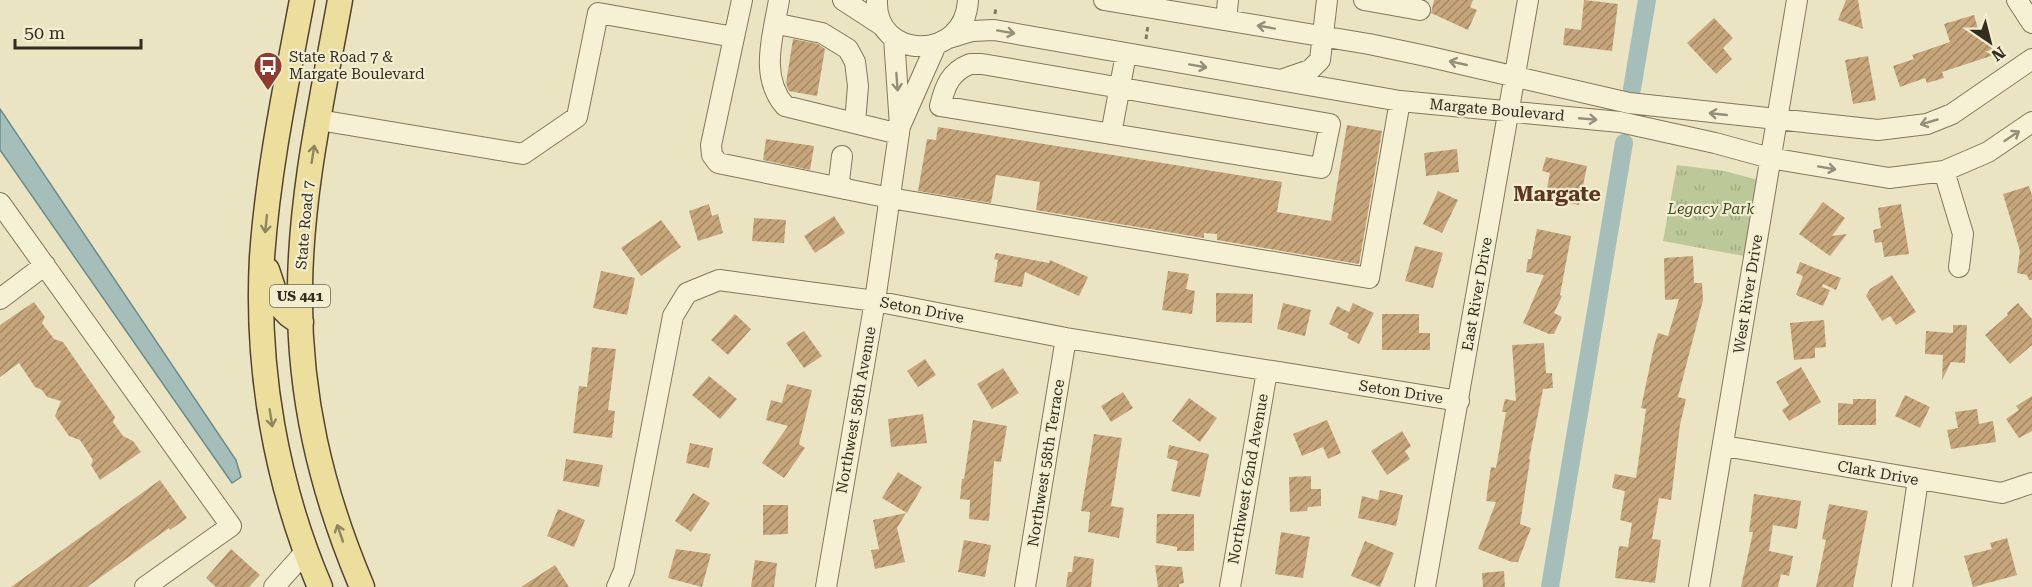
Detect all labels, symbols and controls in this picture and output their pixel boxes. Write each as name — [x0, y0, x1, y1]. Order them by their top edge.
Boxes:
scale bar — [15, 12, 141, 50]
north arrow — [1960, 12, 2020, 72]
one-way arrow — [1257, 21, 1277, 32]
text: 50 m — [24, 22, 65, 43]
one-way arrow — [996, 27, 1016, 38]
text: N — [1988, 43, 2009, 65]
place label: State Road 7 & Margate Boulevard — [289, 48, 425, 83]
bus stop icon: State Road 7 & Margate Boulevard — [252, 50, 284, 92]
one-way arrow — [1449, 57, 1468, 68]
one-way arrow — [1188, 61, 1208, 72]
one-way arrow — [892, 72, 903, 92]
street label: Margate Boulevard — [1429, 95, 1566, 125]
one-way arrow — [1708, 108, 1728, 119]
one-way arrow — [1577, 114, 1597, 125]
one-way arrow — [1920, 117, 1939, 128]
one-way arrow — [2003, 130, 2020, 142]
one-way arrow — [308, 145, 319, 165]
one-way arrow — [1817, 162, 1837, 173]
street label: State Road 7 — [292, 180, 318, 270]
district label: Margate — [1513, 182, 1601, 206]
park label: Legacy Park — [1667, 200, 1755, 218]
one-way arrow — [260, 213, 271, 233]
street label: West River Drive — [1730, 233, 1766, 355]
street label: East River Drive — [1458, 236, 1496, 352]
road number: US 441 — [270, 285, 330, 307]
street label: Seton Drive — [879, 293, 965, 327]
street label: Northwest 58th Avenue — [832, 325, 880, 495]
street label: Seton Drive — [1358, 376, 1444, 408]
street label: Northwest 58th Terrace — [1024, 378, 1068, 548]
street label: Northwest 62nd Avenue — [1224, 392, 1272, 566]
one-way arrow — [266, 407, 277, 427]
street label: Clark Drive — [1836, 457, 1920, 489]
one-way arrow — [334, 524, 345, 543]

